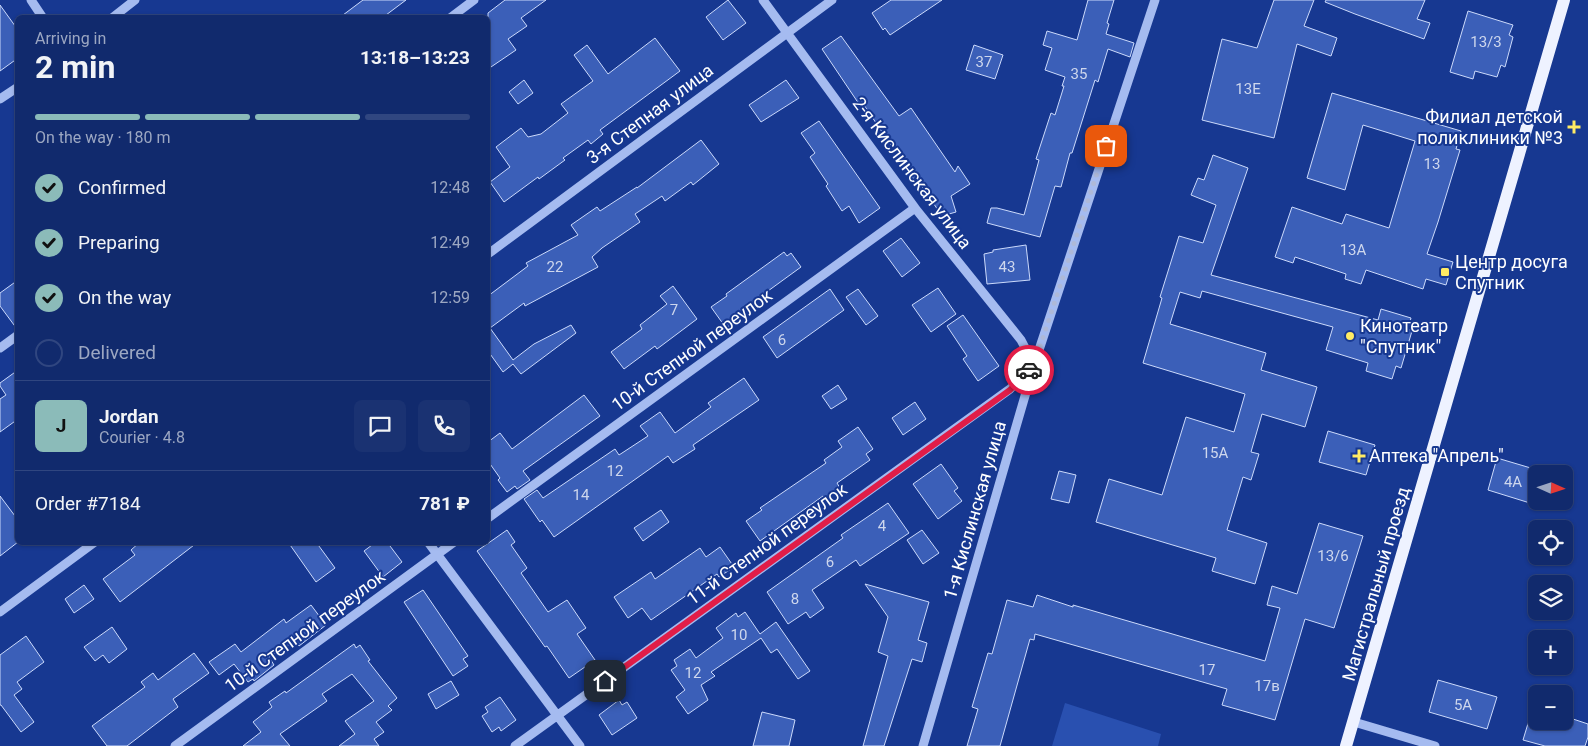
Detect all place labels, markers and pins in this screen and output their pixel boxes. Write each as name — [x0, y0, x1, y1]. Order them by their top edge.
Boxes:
place label: Филиал детской поликлиники №3 — [1417, 106, 1563, 148]
marker: Филиал детской поликлиники №3 — [1567, 120, 1581, 134]
pin — [1085, 125, 1127, 167]
place label: Центр досуга Спутник — [1455, 251, 1568, 293]
marker: Центр досуга Спутник — [1439, 266, 1451, 278]
place label: Кинотеатр "Спутник" — [1360, 315, 1448, 357]
marker: Кинотеатр "Спутник" — [1344, 330, 1356, 342]
place label: Аптека "Апрель" — [1369, 445, 1504, 466]
marker: Аптека "Апрель" — [1353, 450, 1365, 462]
pin — [584, 660, 626, 702]

